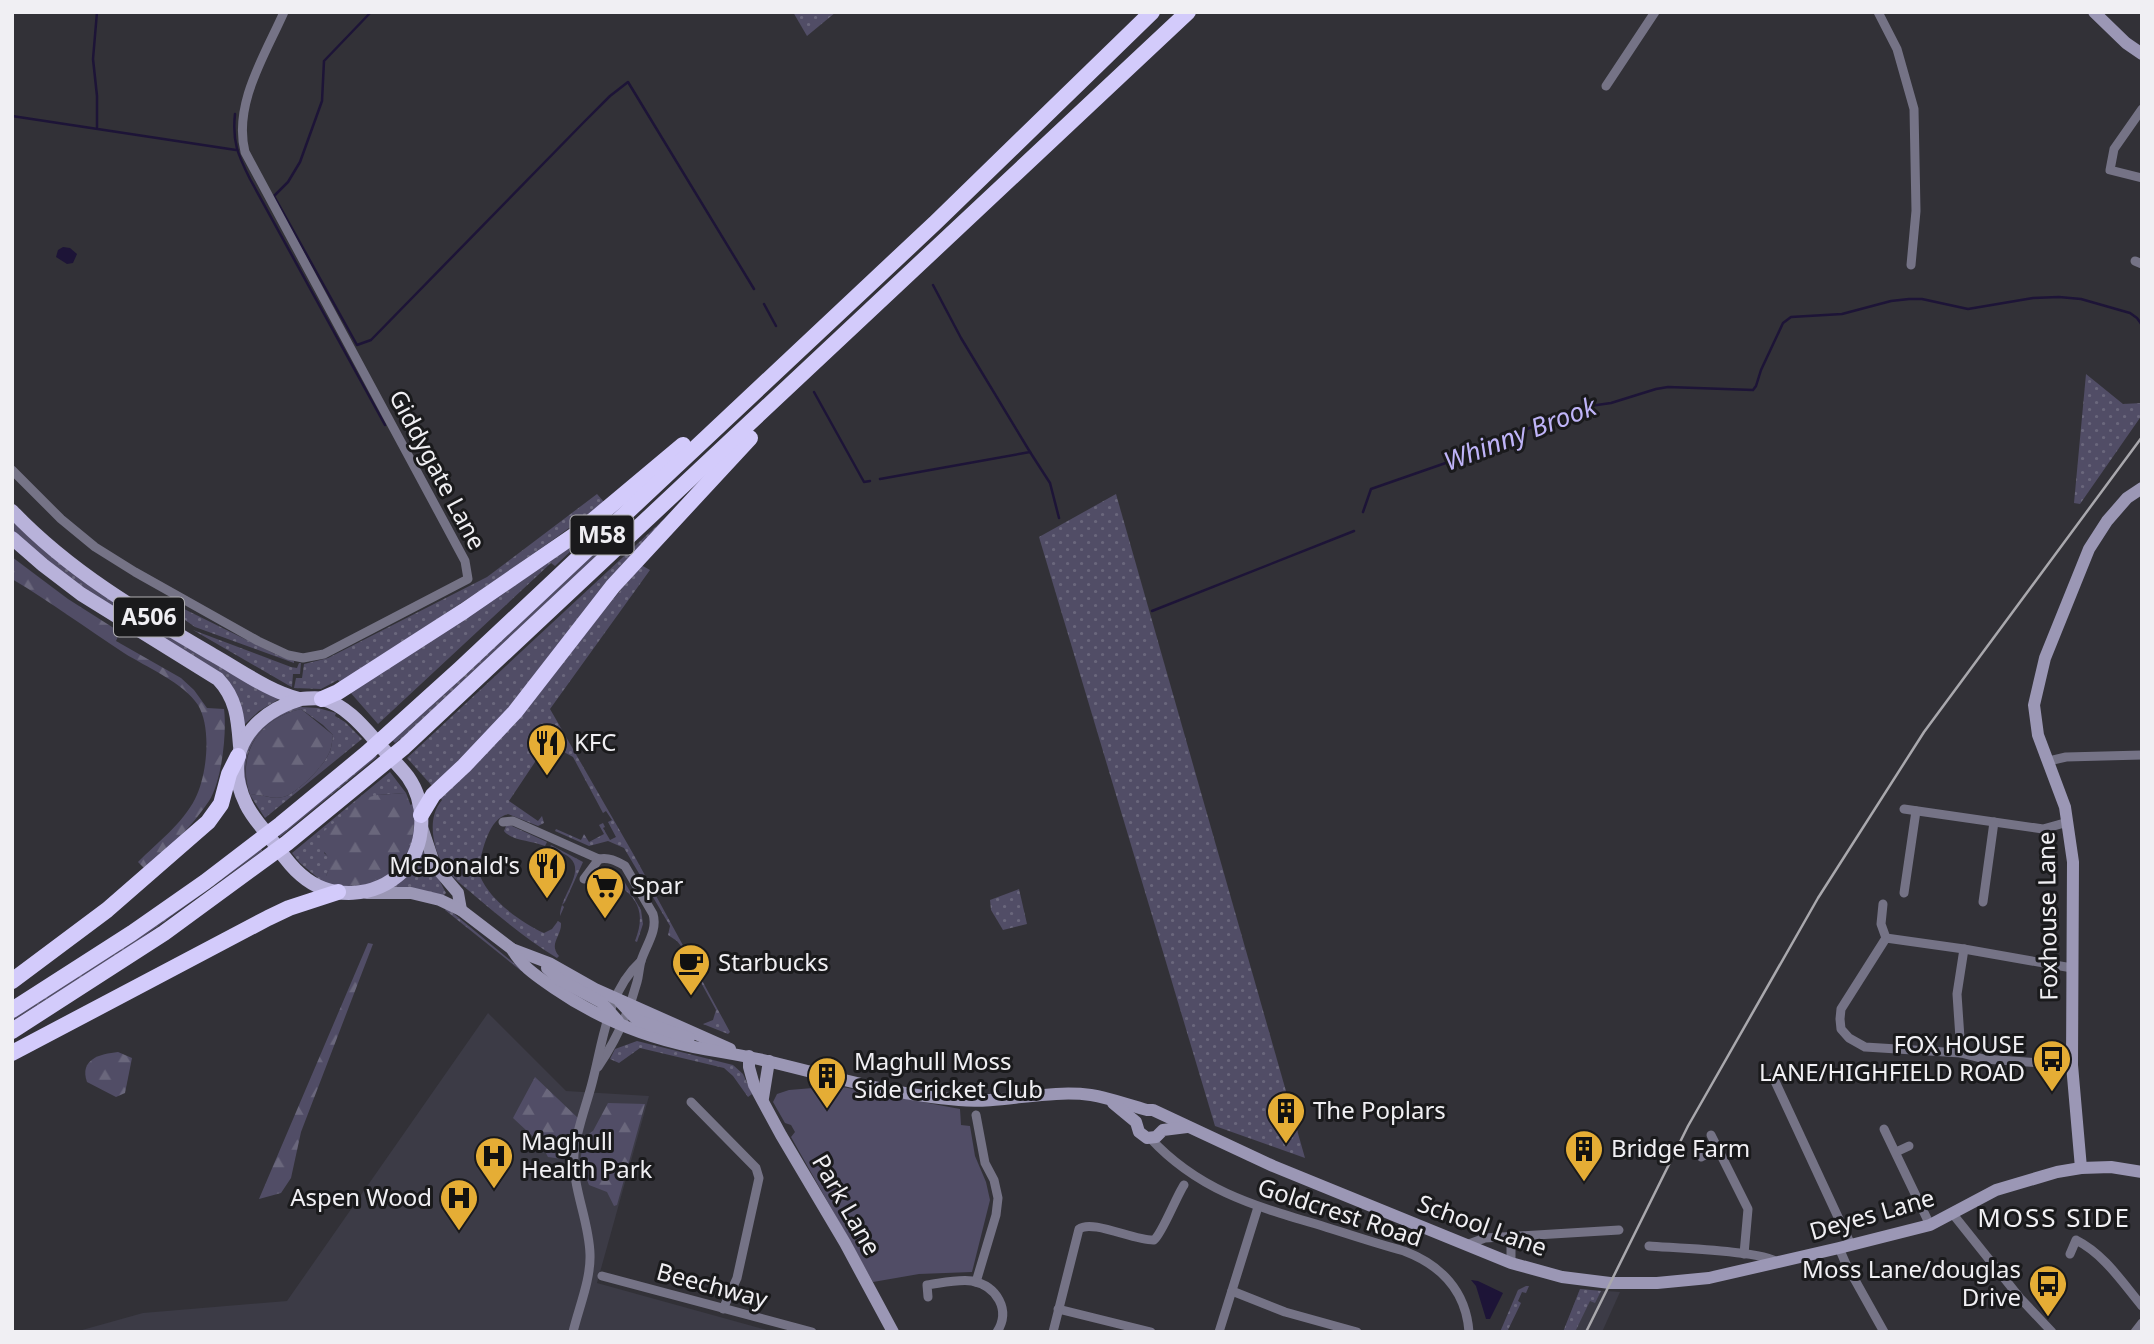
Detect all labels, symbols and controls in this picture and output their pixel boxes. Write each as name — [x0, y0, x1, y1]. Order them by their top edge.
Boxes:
street label: Giddygate Lane — [382, 384, 494, 555]
water label: Whinny Brook — [1438, 387, 1602, 479]
road number: M58 — [570, 516, 634, 554]
road number: A506 — [114, 597, 184, 636]
restaurant icon: KFC — [526, 722, 568, 777]
place label: KFC — [574, 725, 616, 758]
street label: Foxhouse Lane — [2029, 831, 2064, 1001]
restaurant icon: McDonald's — [526, 845, 568, 900]
place label: McDonald's — [389, 848, 520, 881]
supermarket icon: Spar — [584, 865, 626, 920]
place label: Spar — [632, 868, 683, 901]
cafe icon: Starbucks — [670, 942, 712, 997]
place label: Starbucks — [718, 945, 829, 978]
place label: FOX HOUSE LANE/HIGHFIELD ROAD — [1759, 1027, 2025, 1088]
bus stop icon: FOX HOUSE LANE/HIGHFIELD ROAD — [2031, 1038, 2073, 1093]
place label: Maghull Moss Side Cricket Club — [854, 1044, 1043, 1105]
building icon: Maghull Moss Side Cricket Club — [806, 1055, 848, 1110]
building icon: The Poplars — [1265, 1090, 1307, 1145]
place label: The Poplars — [1313, 1093, 1446, 1126]
place label: Maghull Health Park — [521, 1124, 653, 1185]
building icon: Bridge Farm — [1563, 1128, 1605, 1183]
place label: Bridge Farm — [1611, 1131, 1750, 1164]
hospital icon: Maghull Health Park — [473, 1135, 515, 1190]
street label: Park Lane — [805, 1148, 889, 1261]
street label: Goldcrest Road — [1254, 1169, 1427, 1254]
hospital icon: Aspen Wood — [438, 1177, 480, 1232]
place label: Aspen Wood — [290, 1180, 432, 1213]
street label: Deyes Lane — [1805, 1180, 1938, 1247]
street label: School Lane — [1413, 1186, 1552, 1263]
district label: MOSS SIDE — [1977, 1199, 2131, 1235]
place label: Moss Lane/douglas Drive — [1802, 1252, 2021, 1313]
street label: Beechway — [653, 1254, 772, 1315]
bus stop icon: Moss Lane/douglas Drive — [2027, 1263, 2069, 1318]

